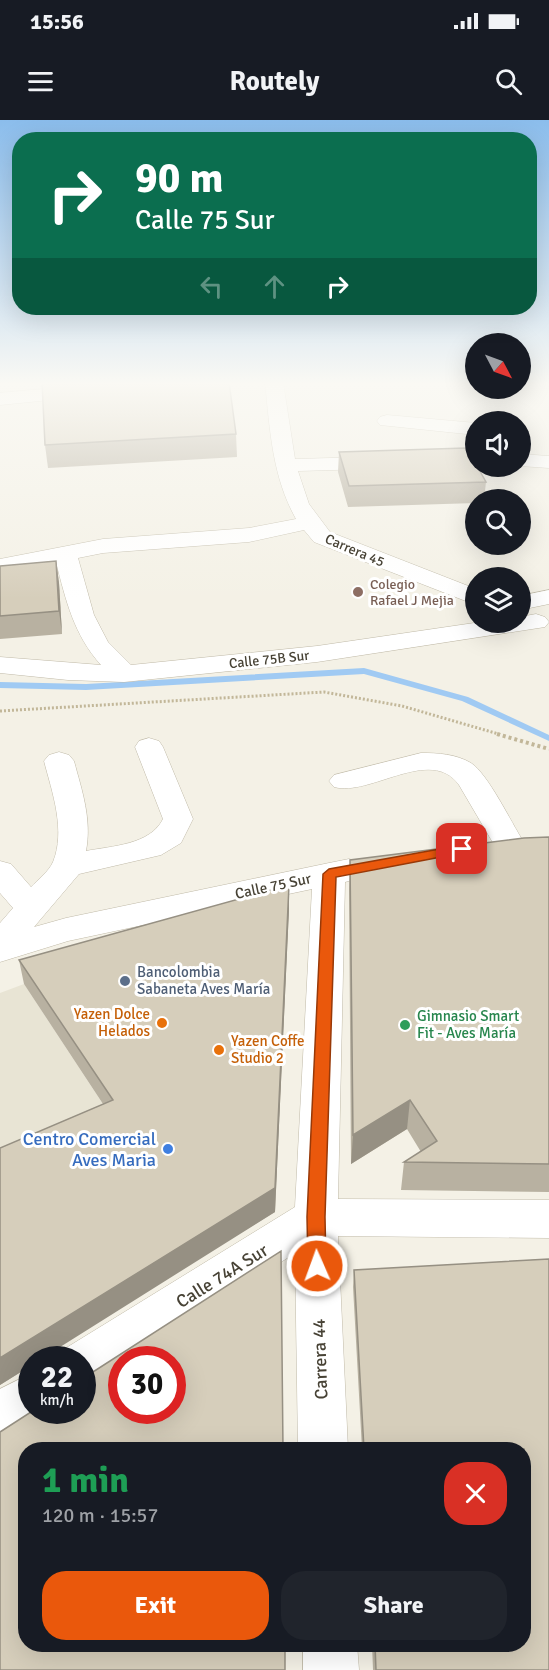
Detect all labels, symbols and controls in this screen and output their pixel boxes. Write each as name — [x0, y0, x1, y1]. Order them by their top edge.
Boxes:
text: 15:56 — [30, 8, 84, 35]
icon: menu — [24, 65, 57, 98]
text: Routely — [230, 65, 319, 98]
icon: search — [492, 65, 525, 98]
text: 90 m — [135, 153, 224, 204]
icon: right — [36, 156, 114, 234]
text: Calle 75 Sur — [135, 204, 274, 237]
icon: left — [195, 270, 228, 303]
icon: ahead — [258, 270, 291, 303]
icon: right — [321, 270, 354, 303]
north arrow — [465, 333, 531, 399]
map controls — [465, 333, 531, 633]
button: sound — [465, 411, 531, 477]
button: search — [465, 489, 531, 555]
street label: Carrera 45 — [323, 530, 387, 571]
button: layers — [465, 567, 531, 633]
place label: Colegio Rafael J Mejia — [370, 576, 454, 609]
marker: Colegio Rafael J Mejia — [351, 585, 365, 599]
street label: Calle 75B Sur — [228, 647, 311, 672]
pin — [436, 823, 487, 874]
icon: arrive — [445, 832, 478, 865]
street label: Calle 75 Sur — [233, 869, 313, 903]
place label: Bancolombia Sabaneta Aves María — [137, 963, 270, 998]
marker: Bancolombia Sabaneta Aves María — [118, 974, 132, 988]
place label: Yazen Dolce Helados — [74, 1005, 150, 1040]
place label: Gimnasio Smart Fit - Aves María — [417, 1007, 519, 1042]
marker: Yazen Dolce Helados — [155, 1016, 169, 1030]
marker: Gimnasio Smart Fit - Aves María — [398, 1018, 412, 1032]
place label: Yazen Coffe Studio 2 — [231, 1032, 305, 1067]
marker: Yazen Coffe Studio 2 — [212, 1043, 226, 1057]
place label: Centro Comercial Aves Maria — [23, 1128, 156, 1171]
marker: Centro Comercial Aves Maria — [161, 1142, 175, 1156]
position arrow — [285, 1234, 349, 1298]
street label: Calle 74A Sur — [172, 1239, 272, 1313]
street label: Carrera 44 — [308, 1318, 332, 1400]
speed limit sign: 30 — [108, 1346, 186, 1424]
text: 22 — [41, 1359, 73, 1396]
text: km/h — [40, 1391, 74, 1409]
text: 1 min — [42, 1458, 129, 1503]
button: close — [444, 1462, 507, 1525]
text: 120 m · 15:57 — [42, 1503, 158, 1528]
button: Exit — [42, 1571, 269, 1640]
button: Share — [281, 1571, 507, 1640]

